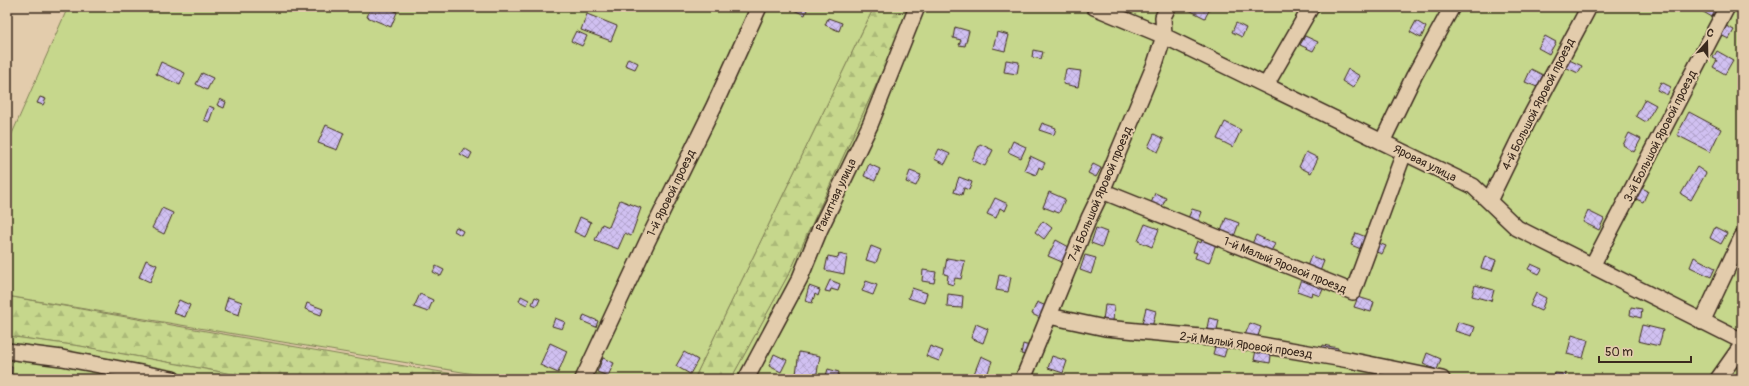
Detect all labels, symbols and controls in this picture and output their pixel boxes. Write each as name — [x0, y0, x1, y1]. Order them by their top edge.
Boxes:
north arrow — [1687, 22, 1727, 62]
text: С — [1705, 26, 1716, 40]
street label: 4-й Большой Яровой проезд — [1499, 35, 1579, 173]
street label: 3-й Большой Яровой проезд — [1621, 67, 1701, 205]
street label: 7-й Большой Яровой проезд — [1065, 124, 1136, 264]
street label: Яровая улица — [1391, 142, 1459, 185]
street label: 1-й Яровой проезд — [644, 147, 699, 239]
street label: Ракитная улица — [813, 156, 860, 234]
street label: 1-й Малый Яровой проезд — [1221, 234, 1349, 297]
street label: 2-й Малый Яровой проезд — [1179, 329, 1314, 362]
scale bar — [1599, 338, 1691, 364]
text: 50 m — [1605, 345, 1633, 360]

